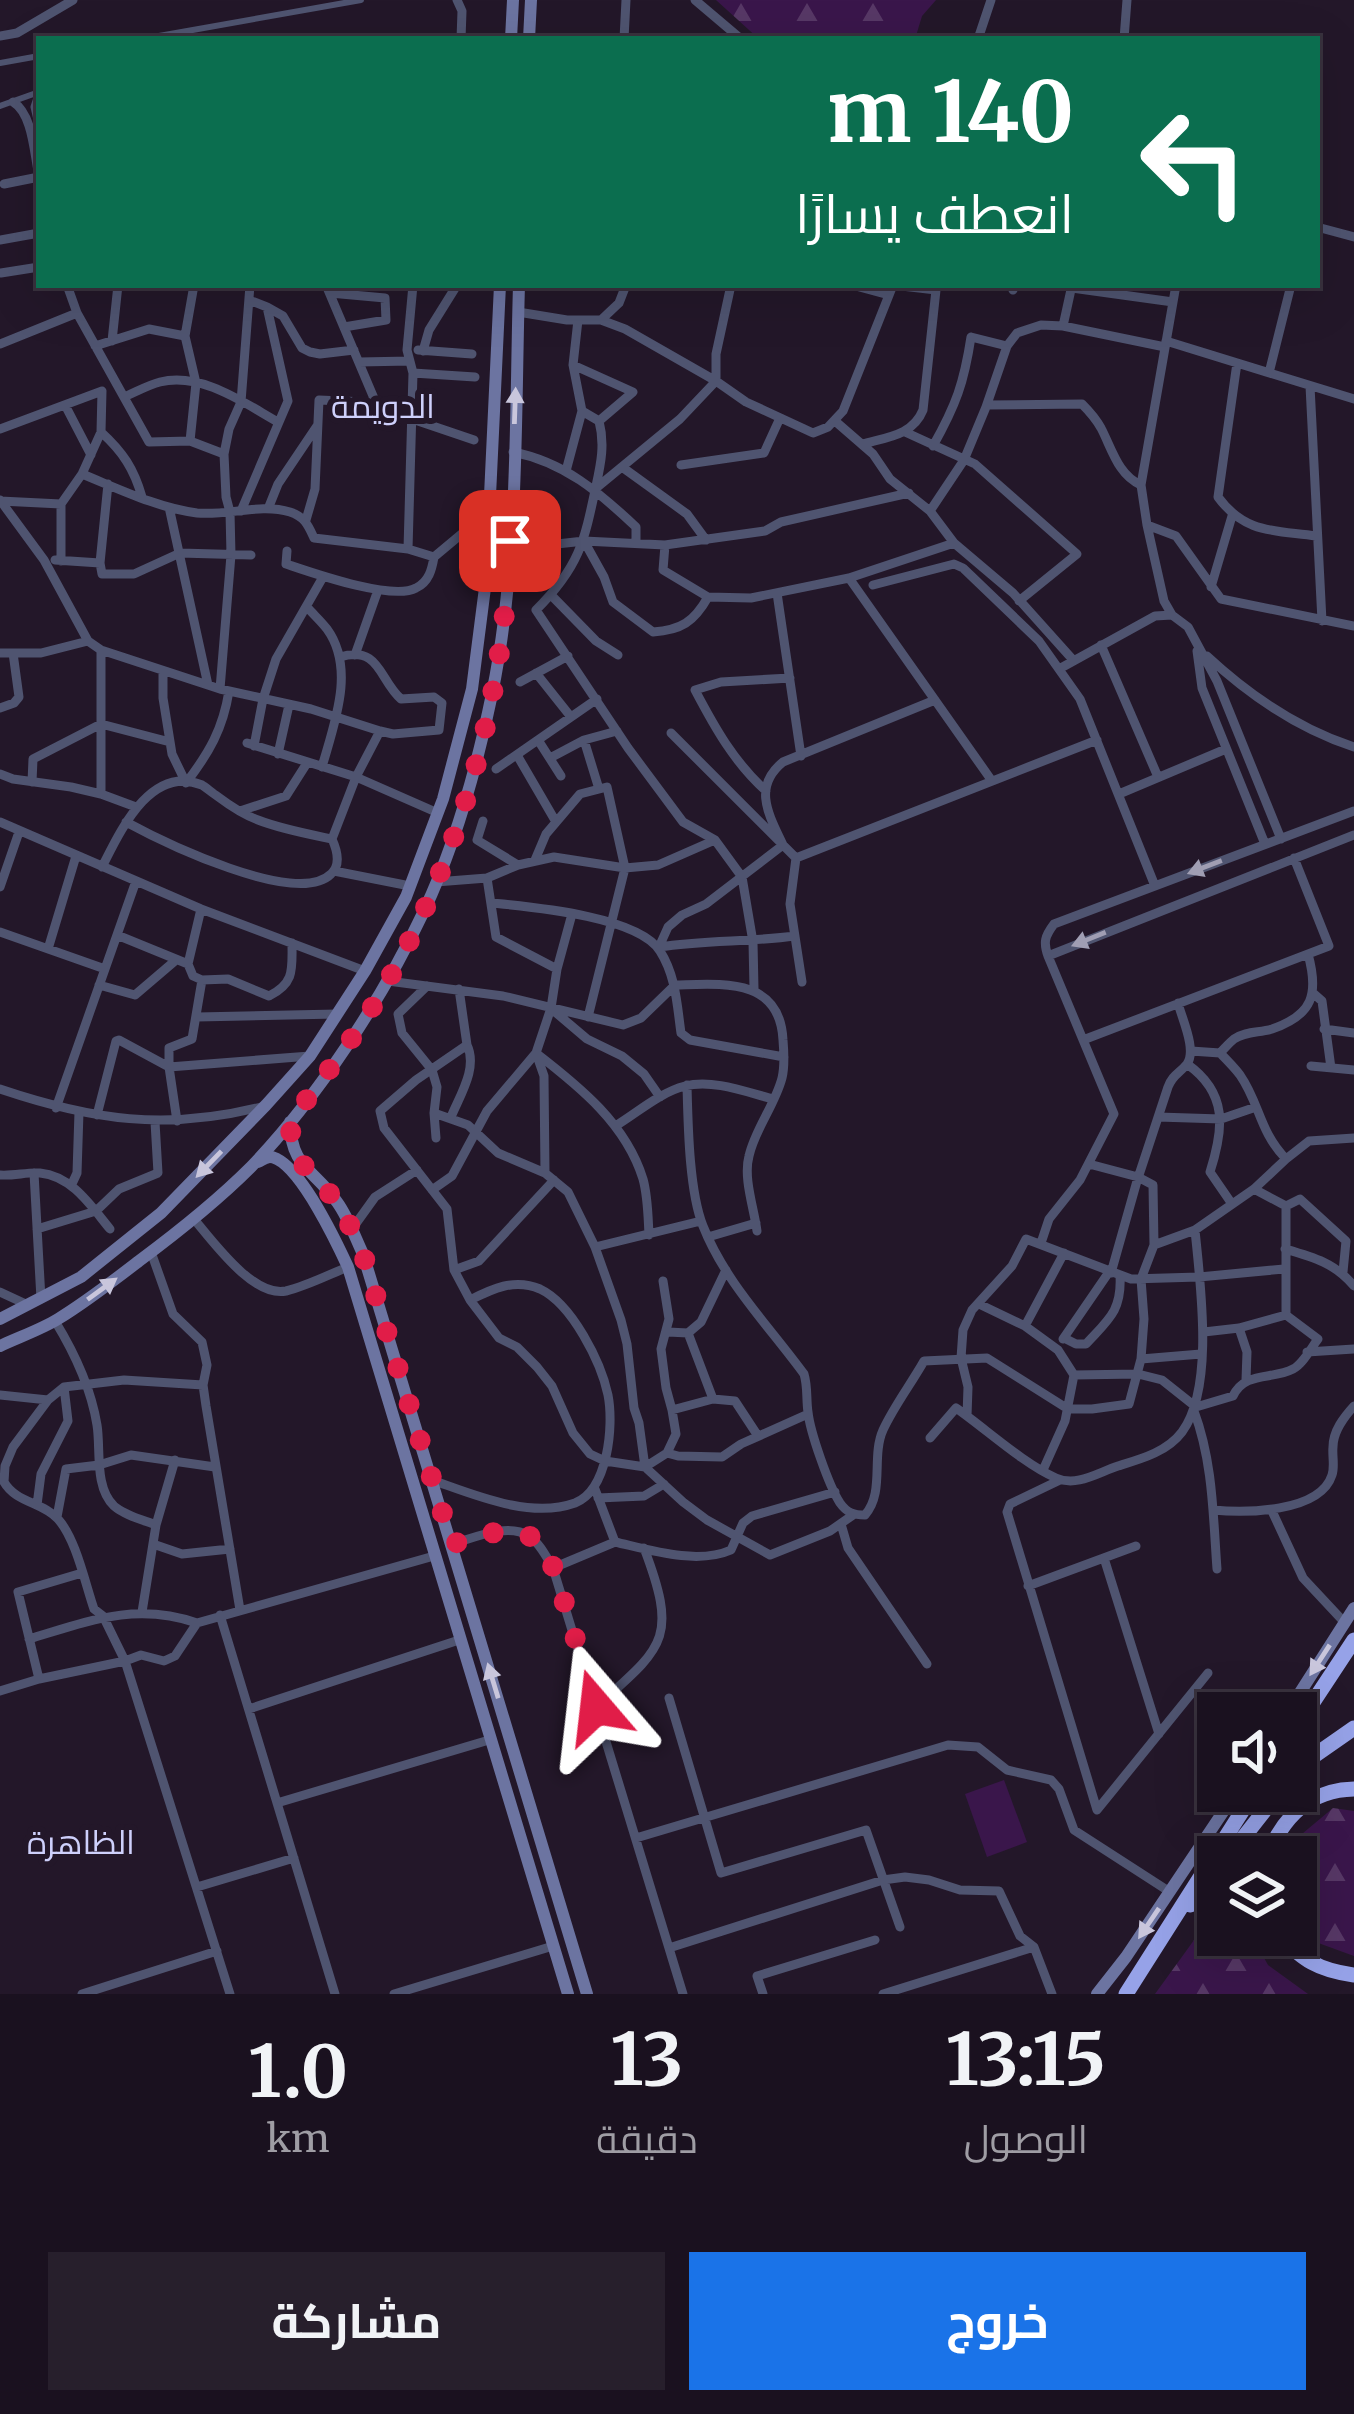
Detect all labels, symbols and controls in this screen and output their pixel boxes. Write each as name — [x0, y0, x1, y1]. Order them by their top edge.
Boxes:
text: 140 m — [827, 59, 1074, 165]
icon: left — [1116, 84, 1272, 240]
text: انعطف يسارًا — [795, 180, 1074, 248]
district label: الدويمة — [331, 386, 435, 427]
one-way arrow — [506, 386, 525, 424]
pin — [459, 490, 561, 592]
icon: arrive — [477, 508, 543, 574]
one-way arrow — [1187, 858, 1223, 877]
one-way arrow — [1070, 931, 1106, 950]
one-way arrow — [196, 1149, 224, 1178]
one-way arrow — [86, 1277, 117, 1301]
position arrow — [533, 1644, 659, 1770]
one-way arrow — [1310, 1644, 1332, 1677]
one-way arrow — [483, 1662, 501, 1699]
map controls — [1197, 1692, 1317, 1956]
button: sound — [1197, 1692, 1317, 1812]
district label: الظاهرة — [27, 1822, 135, 1863]
button: layers — [1197, 1836, 1317, 1956]
one-way arrow — [1138, 1907, 1160, 1940]
text: 13 — [610, 2014, 683, 2105]
text: 13:15 — [946, 2014, 1106, 2105]
text: 1.0 — [248, 2026, 348, 2117]
text: km — [266, 2114, 330, 2163]
text: دقيقة — [596, 2115, 698, 2164]
text: الوصول — [964, 2115, 1088, 2164]
button: مشاركة — [48, 2252, 665, 2390]
button: خروج — [689, 2252, 1306, 2390]

